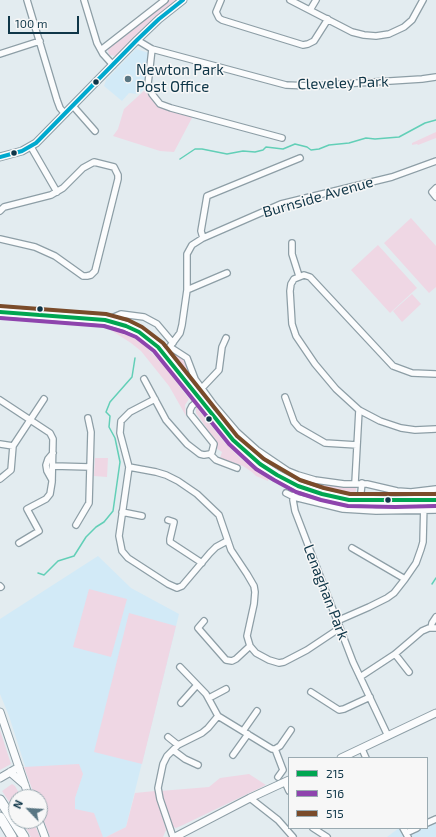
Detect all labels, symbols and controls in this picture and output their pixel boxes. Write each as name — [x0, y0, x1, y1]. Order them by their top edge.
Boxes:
scale bar — [10, 8, 81, 34]
text: 100 m — [15, 16, 47, 30]
place label: Newton Park Post Office — [136, 61, 224, 96]
street label: Cleveley Park — [297, 72, 389, 94]
marker: Newton Park Post Office — [123, 74, 133, 84]
unlabelled marker — [91, 77, 101, 87]
unlabelled marker — [9, 148, 19, 158]
street label: Burnside Avenue — [261, 173, 375, 221]
unlabelled marker — [35, 304, 45, 314]
unlabelled marker — [204, 414, 214, 424]
unlabelled marker — [383, 495, 393, 505]
street label: Lenaghan Park — [300, 542, 352, 642]
legend — [288, 757, 428, 829]
text: 215 — [326, 766, 344, 780]
text: 516 — [326, 786, 344, 800]
north arrow — [8, 789, 48, 829]
text: N — [10, 798, 25, 810]
text: 515 — [326, 806, 344, 820]

